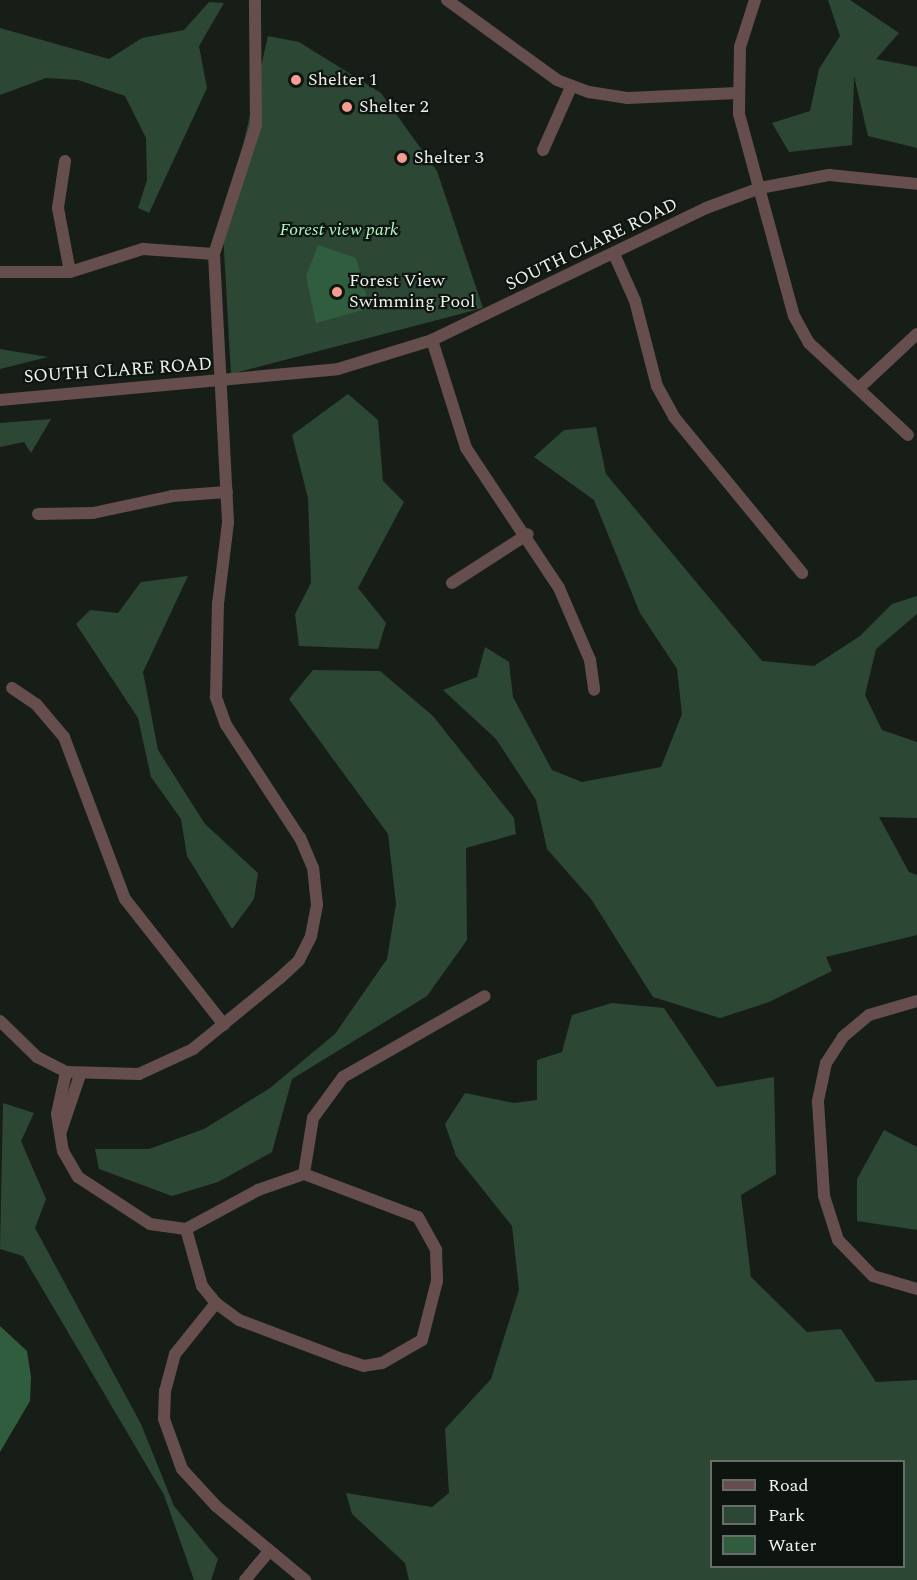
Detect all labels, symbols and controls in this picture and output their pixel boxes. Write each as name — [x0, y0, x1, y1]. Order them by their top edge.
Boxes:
place label: Shelter 1 — [308, 69, 378, 91]
marker: Shelter 1 — [289, 73, 303, 87]
place label: Shelter 2 — [359, 96, 429, 118]
marker: Shelter 2 — [340, 100, 354, 114]
place label: Shelter 3 — [414, 147, 484, 169]
marker: Shelter 3 — [395, 151, 409, 165]
street label: SOUTH CLARE ROAD — [502, 194, 682, 296]
park label: Forest view park — [279, 219, 399, 241]
place label: Forest View Swimming Pool — [349, 271, 475, 314]
marker: Forest View Swimming Pool — [330, 285, 344, 299]
street label: SOUTH CLARE ROAD — [23, 354, 213, 388]
legend — [710, 1460, 905, 1568]
text: Road — [768, 1472, 809, 1499]
text: Park — [768, 1502, 805, 1529]
text: Water — [768, 1532, 816, 1559]

